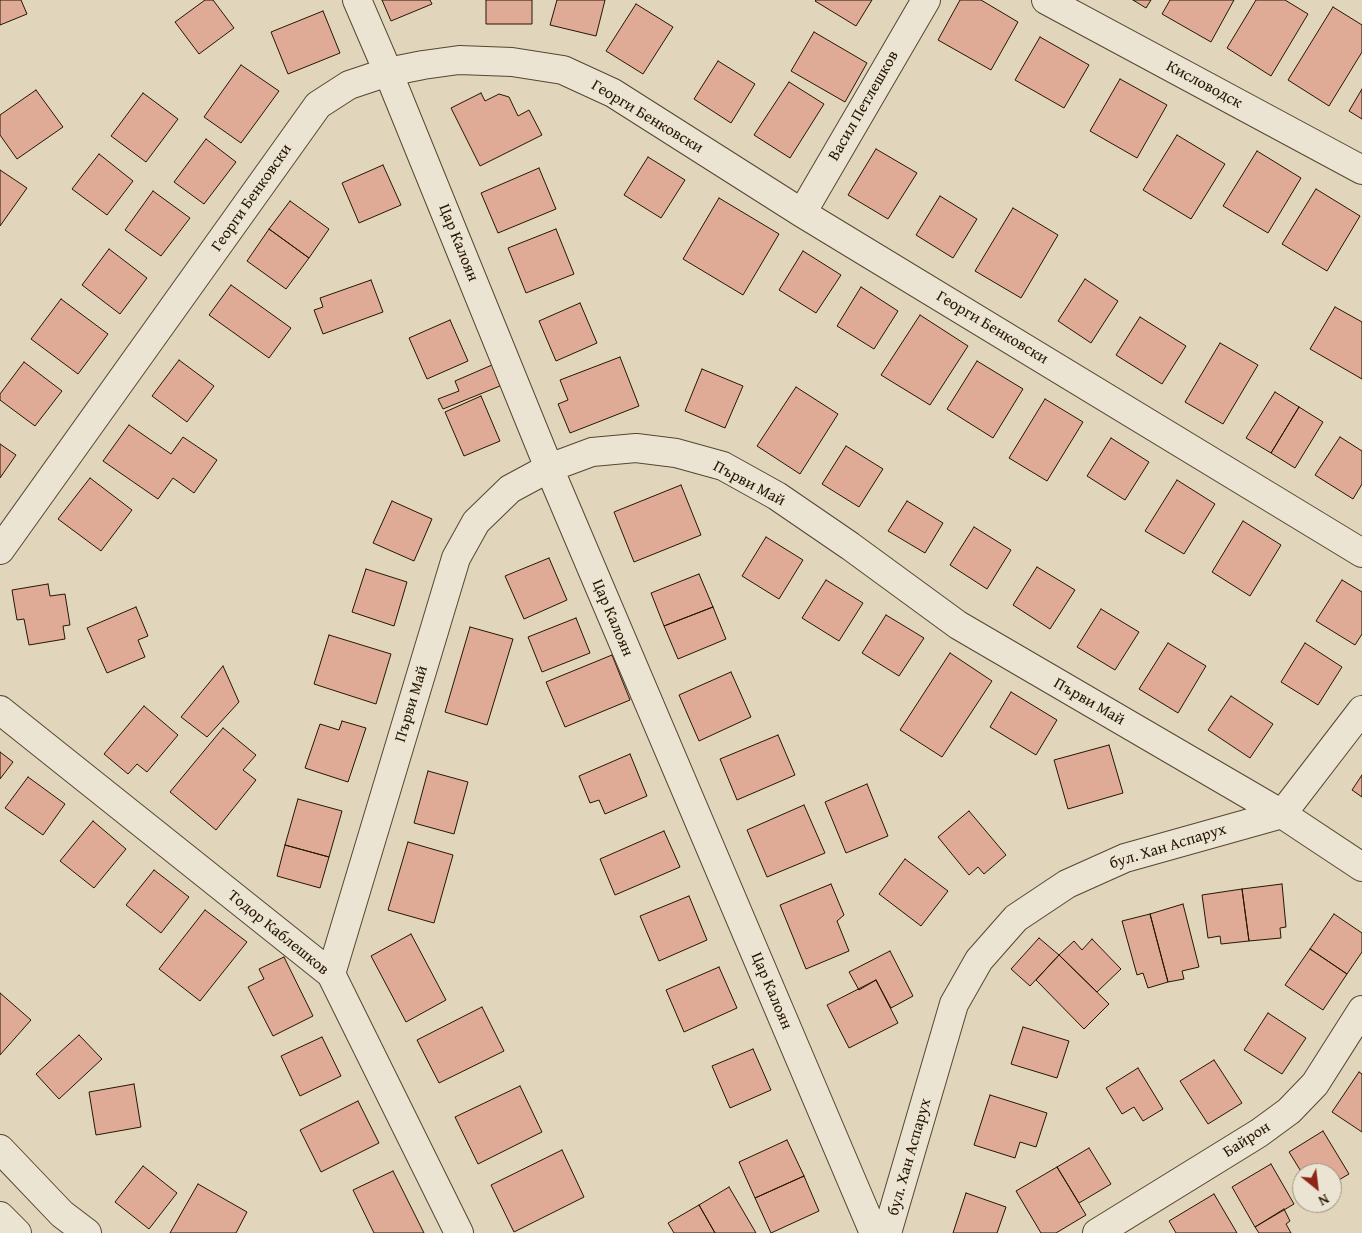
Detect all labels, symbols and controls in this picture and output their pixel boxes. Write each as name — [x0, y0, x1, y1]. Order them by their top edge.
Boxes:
street label: Васил Петлешков — [825, 48, 903, 164]
street label: Кисловодск — [1163, 57, 1245, 113]
street label: Георги Бенковски — [588, 76, 706, 158]
street label: Георги Бенковски — [208, 140, 296, 256]
street label: Цар Калоян — [434, 201, 482, 285]
street label: Георги Бенковски — [933, 287, 1051, 369]
street label: Първи Май — [710, 457, 788, 511]
street label: Цар Калоян — [587, 577, 637, 659]
street label: Първи Май — [391, 663, 433, 745]
street label: Първи Май — [1050, 674, 1128, 730]
street label: бул. Хан Аспарух — [1107, 820, 1229, 874]
street label: Тодор Каблешков — [224, 886, 332, 980]
street label: Цар Калоян — [746, 950, 796, 1032]
street label: бул. Хан Аспарух — [884, 1096, 936, 1218]
street label: Байрон — [1220, 1118, 1274, 1162]
north arrow — [1292, 1163, 1342, 1213]
text: N — [1315, 1189, 1333, 1211]

